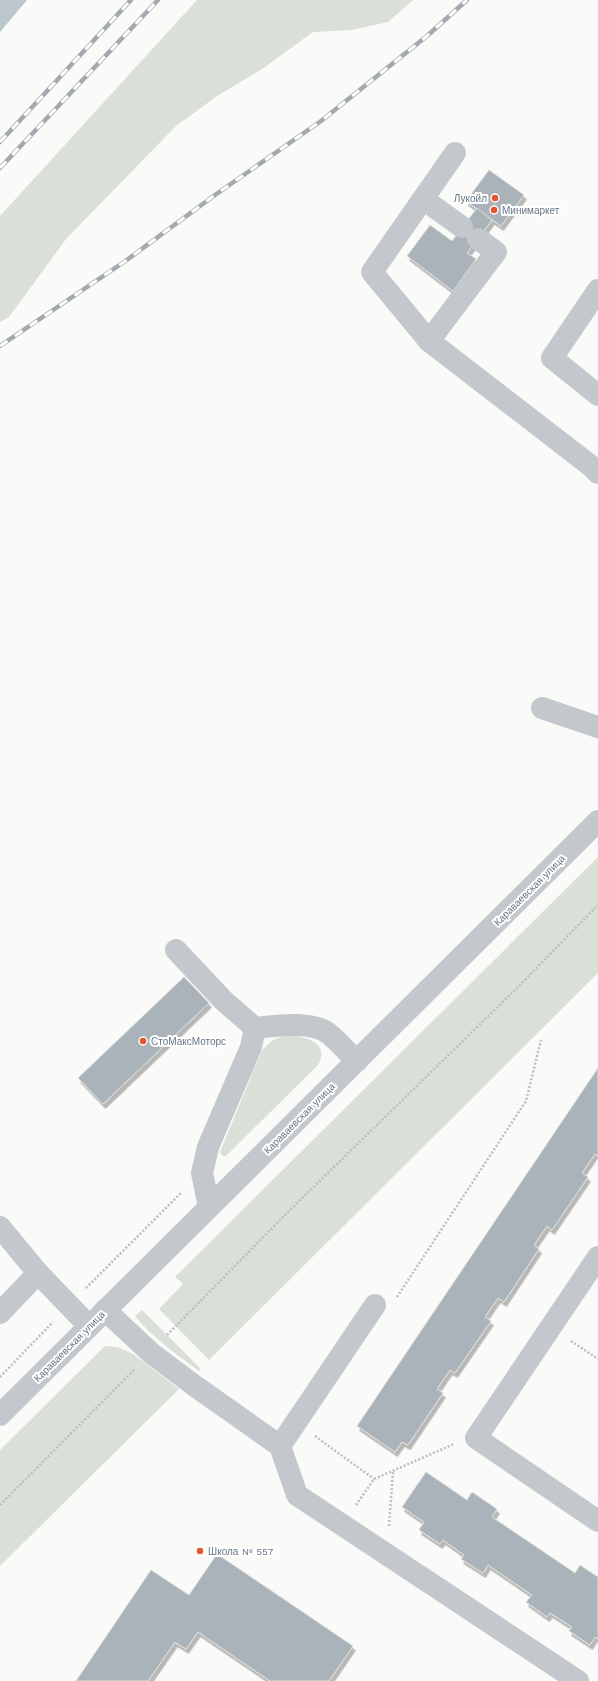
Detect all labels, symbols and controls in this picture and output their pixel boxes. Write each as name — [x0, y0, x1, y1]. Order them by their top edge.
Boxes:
place label: Лукойл — [454, 193, 487, 204]
marker: Лукойл — [490, 193, 500, 203]
marker: Минимаркет — [489, 205, 499, 215]
place label: Минимаркет — [502, 205, 560, 216]
street label: Караваевская улица — [492, 852, 567, 928]
marker: СтоМаксМоторс — [138, 1036, 148, 1046]
place label: СтоМаксМоторс — [151, 1036, 226, 1047]
street label: Караваевская улица — [262, 1080, 337, 1156]
street label: Караваевская улица — [32, 1308, 107, 1384]
marker: Школа № 557 — [195, 1546, 205, 1556]
place label: Школа № 557 — [208, 1546, 274, 1557]

